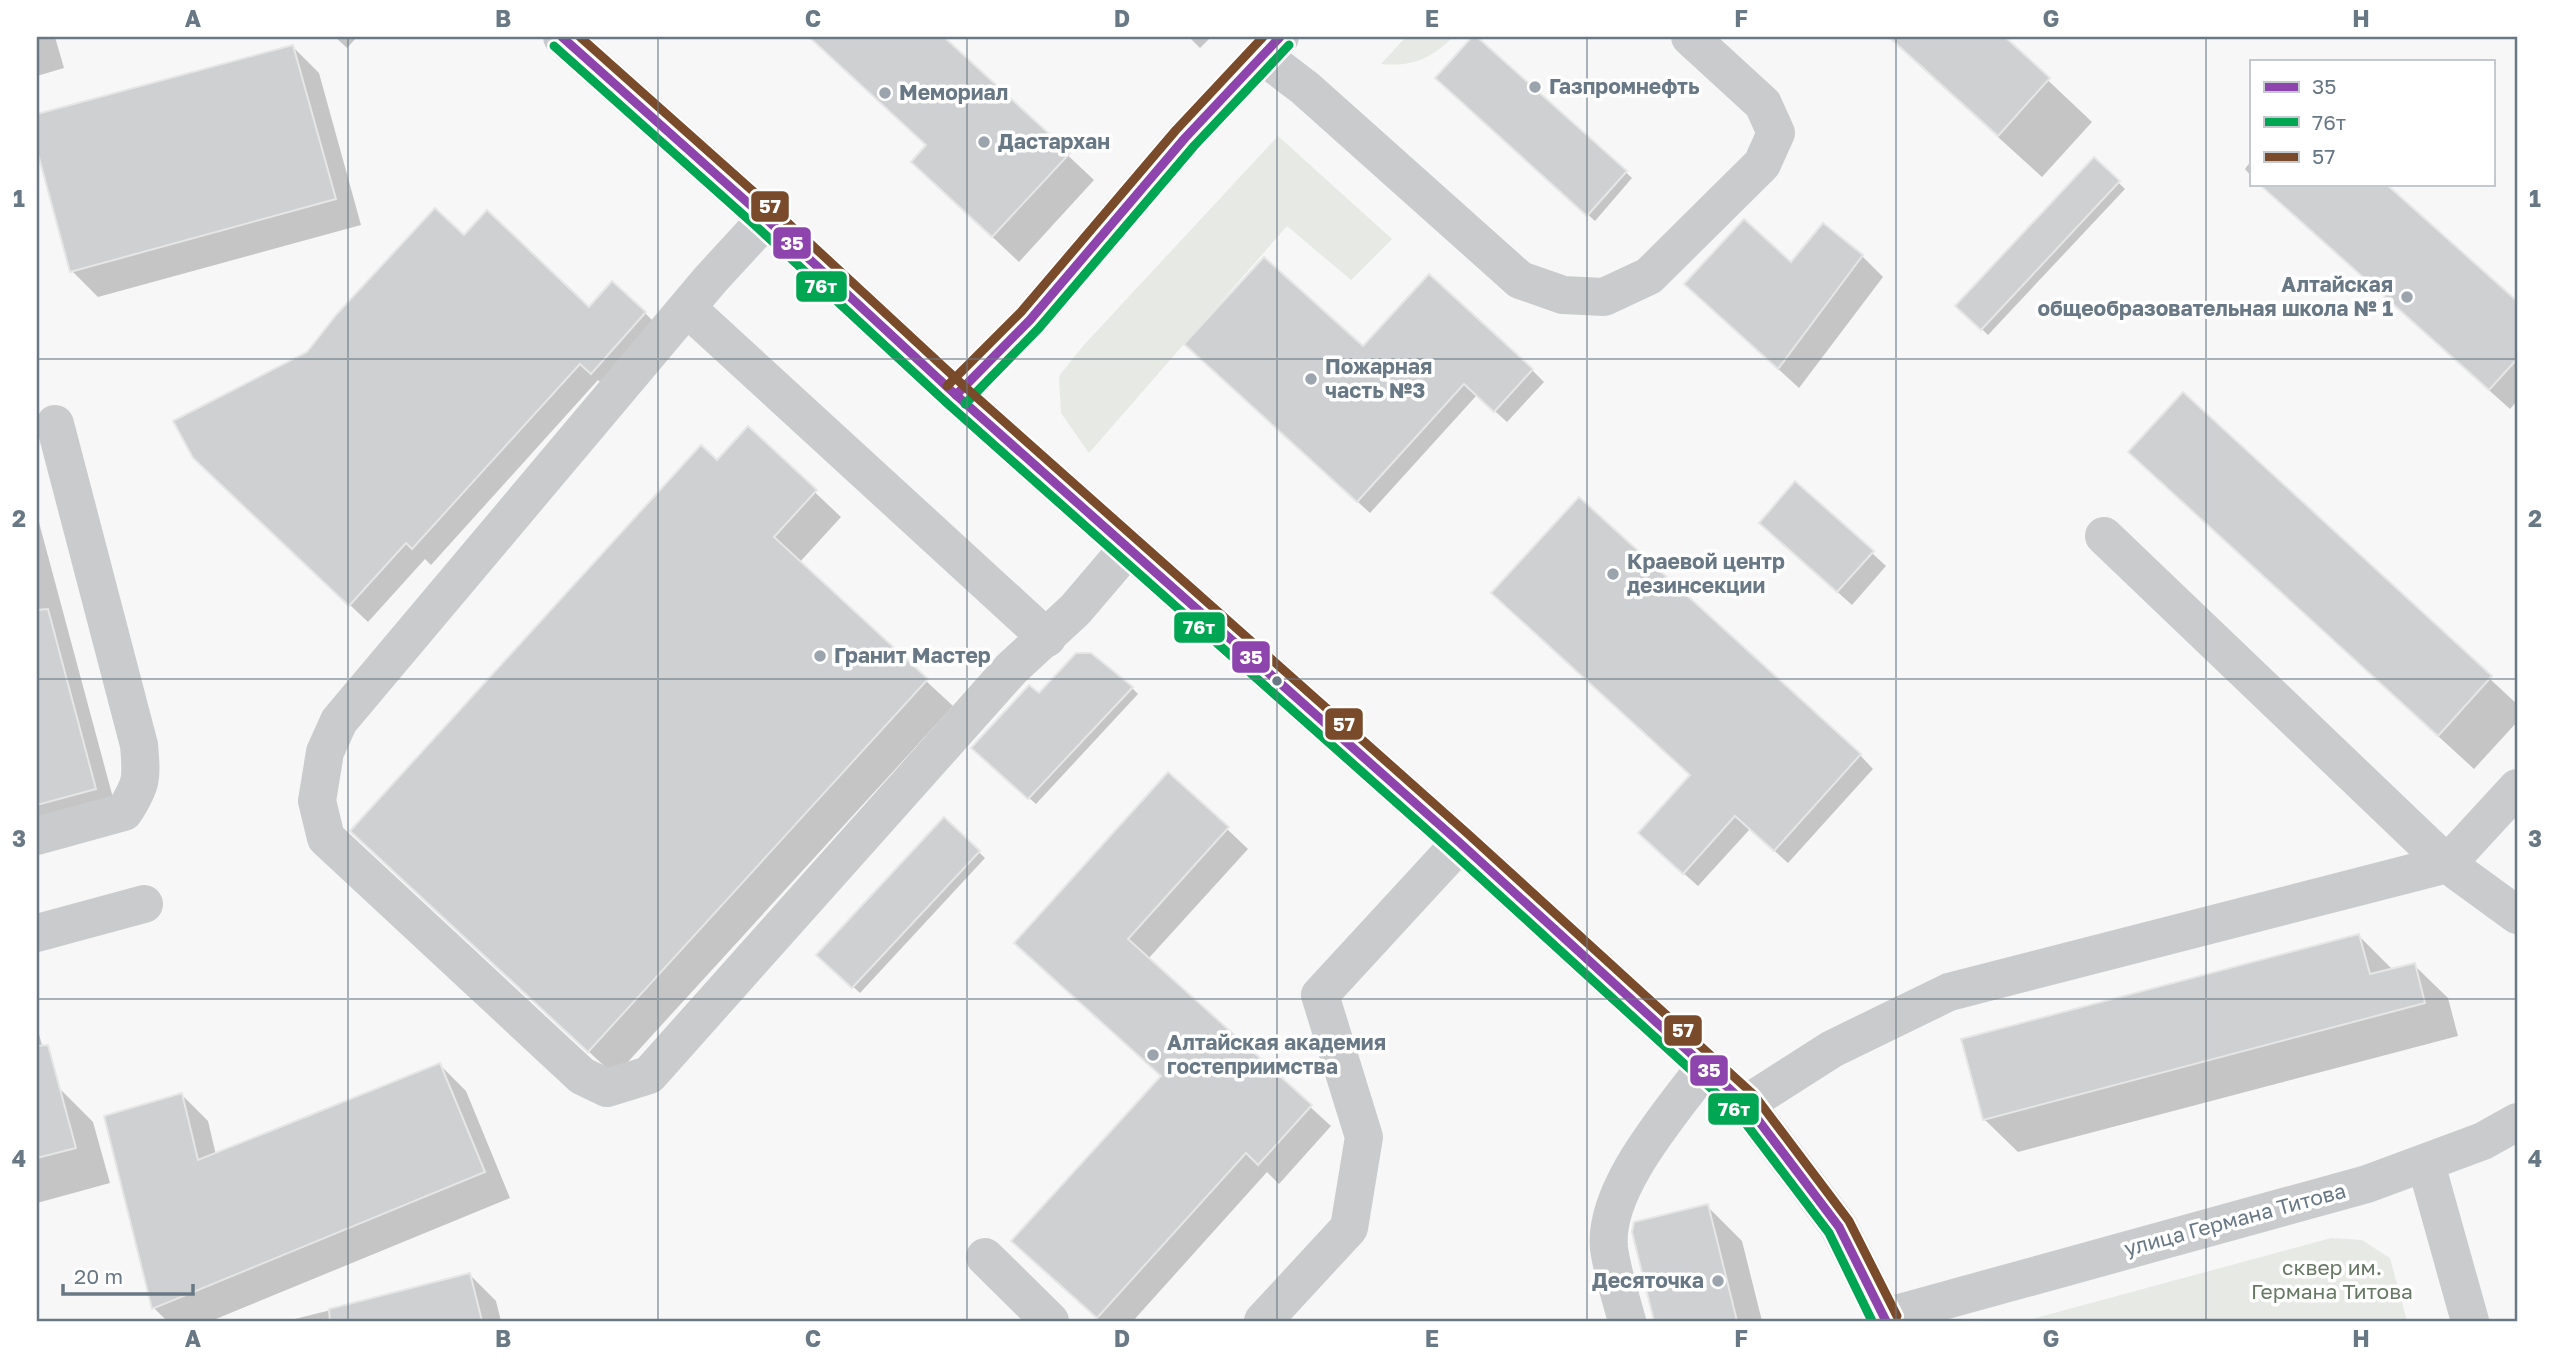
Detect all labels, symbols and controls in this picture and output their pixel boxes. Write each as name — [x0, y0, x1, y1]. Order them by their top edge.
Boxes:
text: A — [185, 4, 202, 32]
text: B — [495, 4, 511, 32]
text: C — [805, 4, 821, 32]
text: D — [1114, 4, 1130, 32]
text: E — [1425, 4, 1439, 32]
text: F — [1734, 4, 1748, 32]
text: G — [2043, 4, 2059, 32]
text: H — [2352, 4, 2370, 32]
legend — [2250, 60, 2494, 186]
place label: Газпромнефть — [1549, 73, 1700, 99]
text: 35 — [2312, 73, 2336, 99]
place label: Мемориал — [899, 79, 1008, 105]
marker: Газпромнефть — [1527, 79, 1543, 95]
marker: Мемориал — [877, 85, 893, 101]
text: 76т — [2312, 109, 2346, 135]
place label: Дастархан — [998, 128, 1110, 154]
marker: Дастархан — [976, 134, 992, 150]
text: 57 — [2312, 143, 2335, 169]
text: 1 — [13, 184, 25, 212]
text: 1 — [2529, 184, 2541, 212]
line badge: 57 — [750, 190, 790, 223]
text: 57 — [759, 194, 781, 217]
line badge: 35 — [772, 226, 812, 260]
text: 35 — [780, 231, 804, 254]
line badge: 76т — [795, 270, 848, 303]
place label: Алтайская общеобразовательная школа № 1 — [2038, 271, 2393, 321]
text: 76т — [805, 274, 837, 297]
marker: Алтайская общеобразовательная школа № 1 — [2399, 289, 2415, 305]
place label: Пожарная часть №3 — [1325, 353, 1432, 403]
marker: Пожарная часть №3 — [1303, 371, 1319, 387]
text: 2 — [12, 504, 26, 532]
text: 2 — [2528, 504, 2542, 532]
place label: Краевой центр дезинсекции — [1627, 548, 1785, 598]
marker: Краевой центр дезинсекции — [1605, 566, 1621, 582]
line badge: 76т — [1173, 611, 1226, 644]
text: 76т — [1183, 615, 1215, 638]
line badge: 35 — [1231, 640, 1271, 674]
place label: Гранит Мастер — [834, 642, 991, 668]
text: 35 — [1239, 645, 1263, 668]
marker: Гранит Мастер — [812, 648, 828, 664]
unlabelled marker — [1270, 674, 1284, 688]
line badge: 57 — [1324, 707, 1364, 741]
text: 57 — [1333, 712, 1355, 735]
text: 3 — [12, 824, 26, 852]
text: 3 — [2528, 824, 2542, 852]
line badge: 57 — [1663, 1014, 1703, 1047]
text: 57 — [1672, 1018, 1694, 1041]
place label: Алтайская академия гостеприимства — [1167, 1029, 1386, 1079]
marker: Алтайская академия гостеприимства — [1145, 1047, 1161, 1063]
line badge: 35 — [1689, 1054, 1729, 1087]
text: 35 — [1697, 1058, 1721, 1081]
line badge: 76т — [1707, 1092, 1760, 1126]
text: 76т — [1718, 1097, 1750, 1120]
text: 4 — [12, 1144, 26, 1172]
text: 4 — [2528, 1144, 2542, 1172]
street label: улица Германа Титова — [2121, 1177, 2349, 1261]
scale bar — [63, 1253, 192, 1297]
park label: сквер им. Германа Титова — [2251, 1254, 2413, 1304]
text: 20 m — [74, 1263, 123, 1289]
place label: Десяточка — [1592, 1267, 1704, 1293]
marker: Десяточка — [1710, 1273, 1726, 1289]
text: A — [185, 1324, 202, 1352]
text: B — [495, 1324, 511, 1352]
text: C — [805, 1324, 821, 1352]
text: D — [1114, 1324, 1130, 1352]
text: E — [1425, 1324, 1439, 1352]
text: F — [1734, 1324, 1748, 1352]
text: G — [2043, 1324, 2059, 1352]
text: H — [2352, 1324, 2370, 1352]

